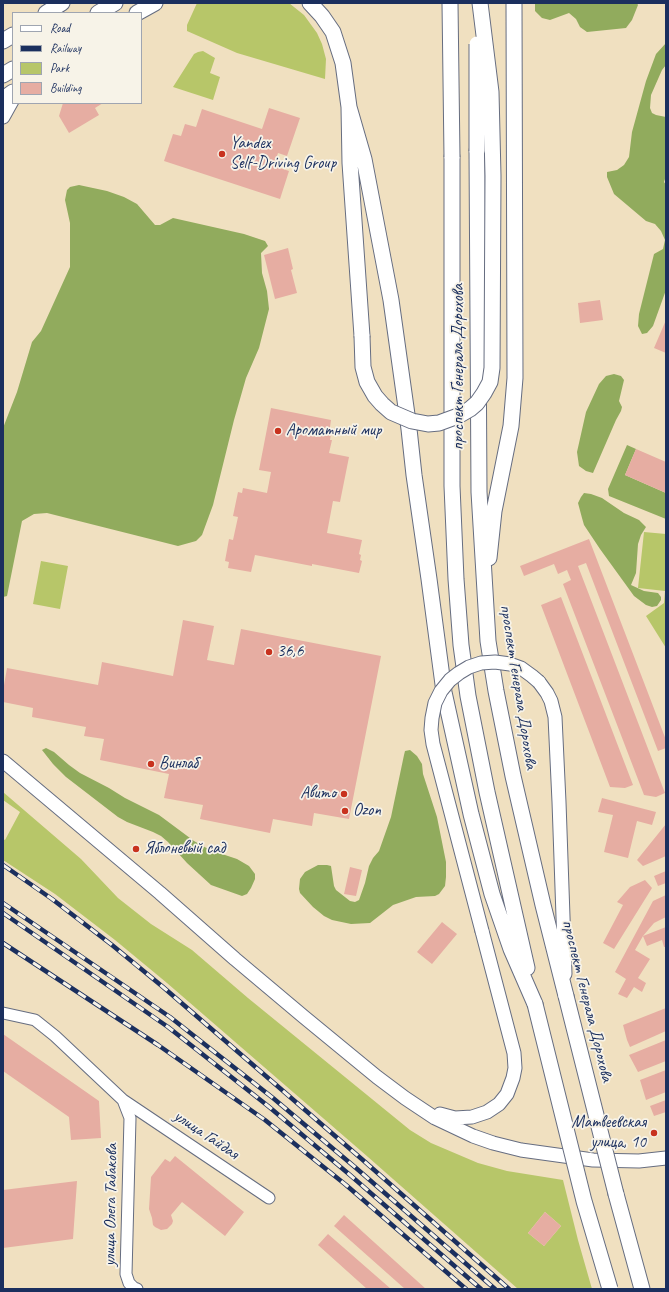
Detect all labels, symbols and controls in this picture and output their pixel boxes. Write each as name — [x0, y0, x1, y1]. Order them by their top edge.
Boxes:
legend — [12, 12, 142, 104]
text: Road — [50, 20, 70, 36]
text: Railway — [50, 40, 81, 56]
text: Park — [50, 60, 69, 76]
text: Building — [50, 80, 82, 96]
place label: Yandex Self-Driving Group — [230, 134, 336, 174]
marker: Yandex Self-Driving Group — [217, 149, 227, 159]
street label: проспект Генерала Дорохова — [449, 284, 469, 450]
place label: Ароматный мир — [286, 421, 381, 441]
marker: Ароматный мир — [273, 426, 283, 436]
street label: проспект Генерала Дорохова — [495, 603, 541, 771]
place label: 36,6 — [277, 642, 303, 662]
marker: 36,6 — [264, 647, 274, 657]
place label: Винлаб — [159, 754, 198, 774]
marker: Винлаб — [146, 759, 156, 769]
place label: Авито — [300, 784, 336, 804]
marker: Авито — [339, 789, 349, 799]
place label: Ozon — [353, 801, 381, 821]
marker: Ozon — [340, 806, 350, 816]
place label: Яблоневый сад — [144, 839, 225, 859]
marker: Яблоневый сад — [131, 844, 141, 854]
street label: проспект Генерала Дорохова — [557, 918, 617, 1084]
street label: улица Гайдая — [170, 1106, 242, 1164]
place label: Матвеевская улица, 10 — [572, 1113, 646, 1153]
marker: Матвеевская улица, 10 — [649, 1128, 659, 1138]
street label: улица Олега Табакова — [100, 1143, 122, 1267]

